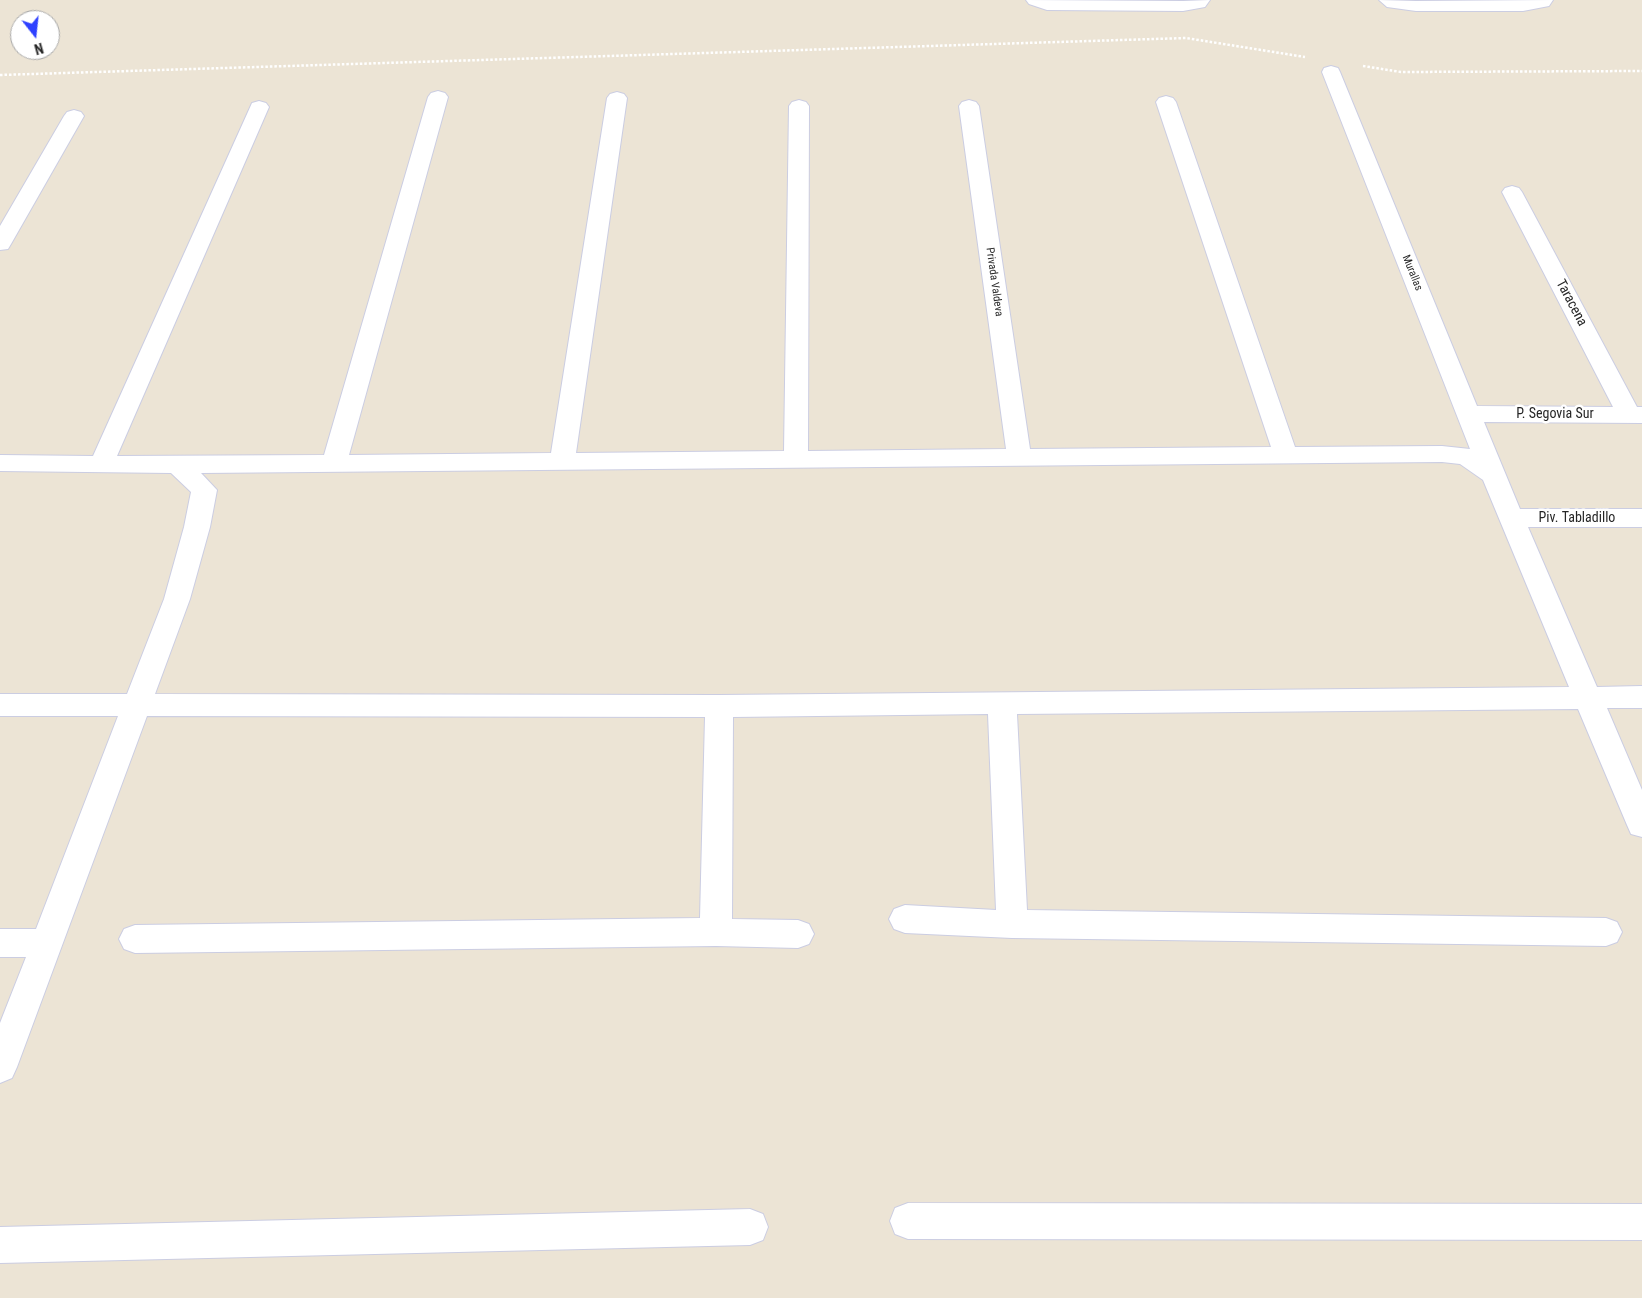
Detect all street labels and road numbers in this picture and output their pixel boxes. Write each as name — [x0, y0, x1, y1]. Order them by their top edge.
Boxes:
street label: Privada Valdeva — [983, 247, 1005, 317]
street label: Murallas — [1399, 253, 1425, 293]
street label: Taracena — [1552, 277, 1590, 329]
street label: P. Segovia Sur — [1516, 406, 1594, 422]
street label: Piv. Tabladillo — [1539, 510, 1615, 526]

